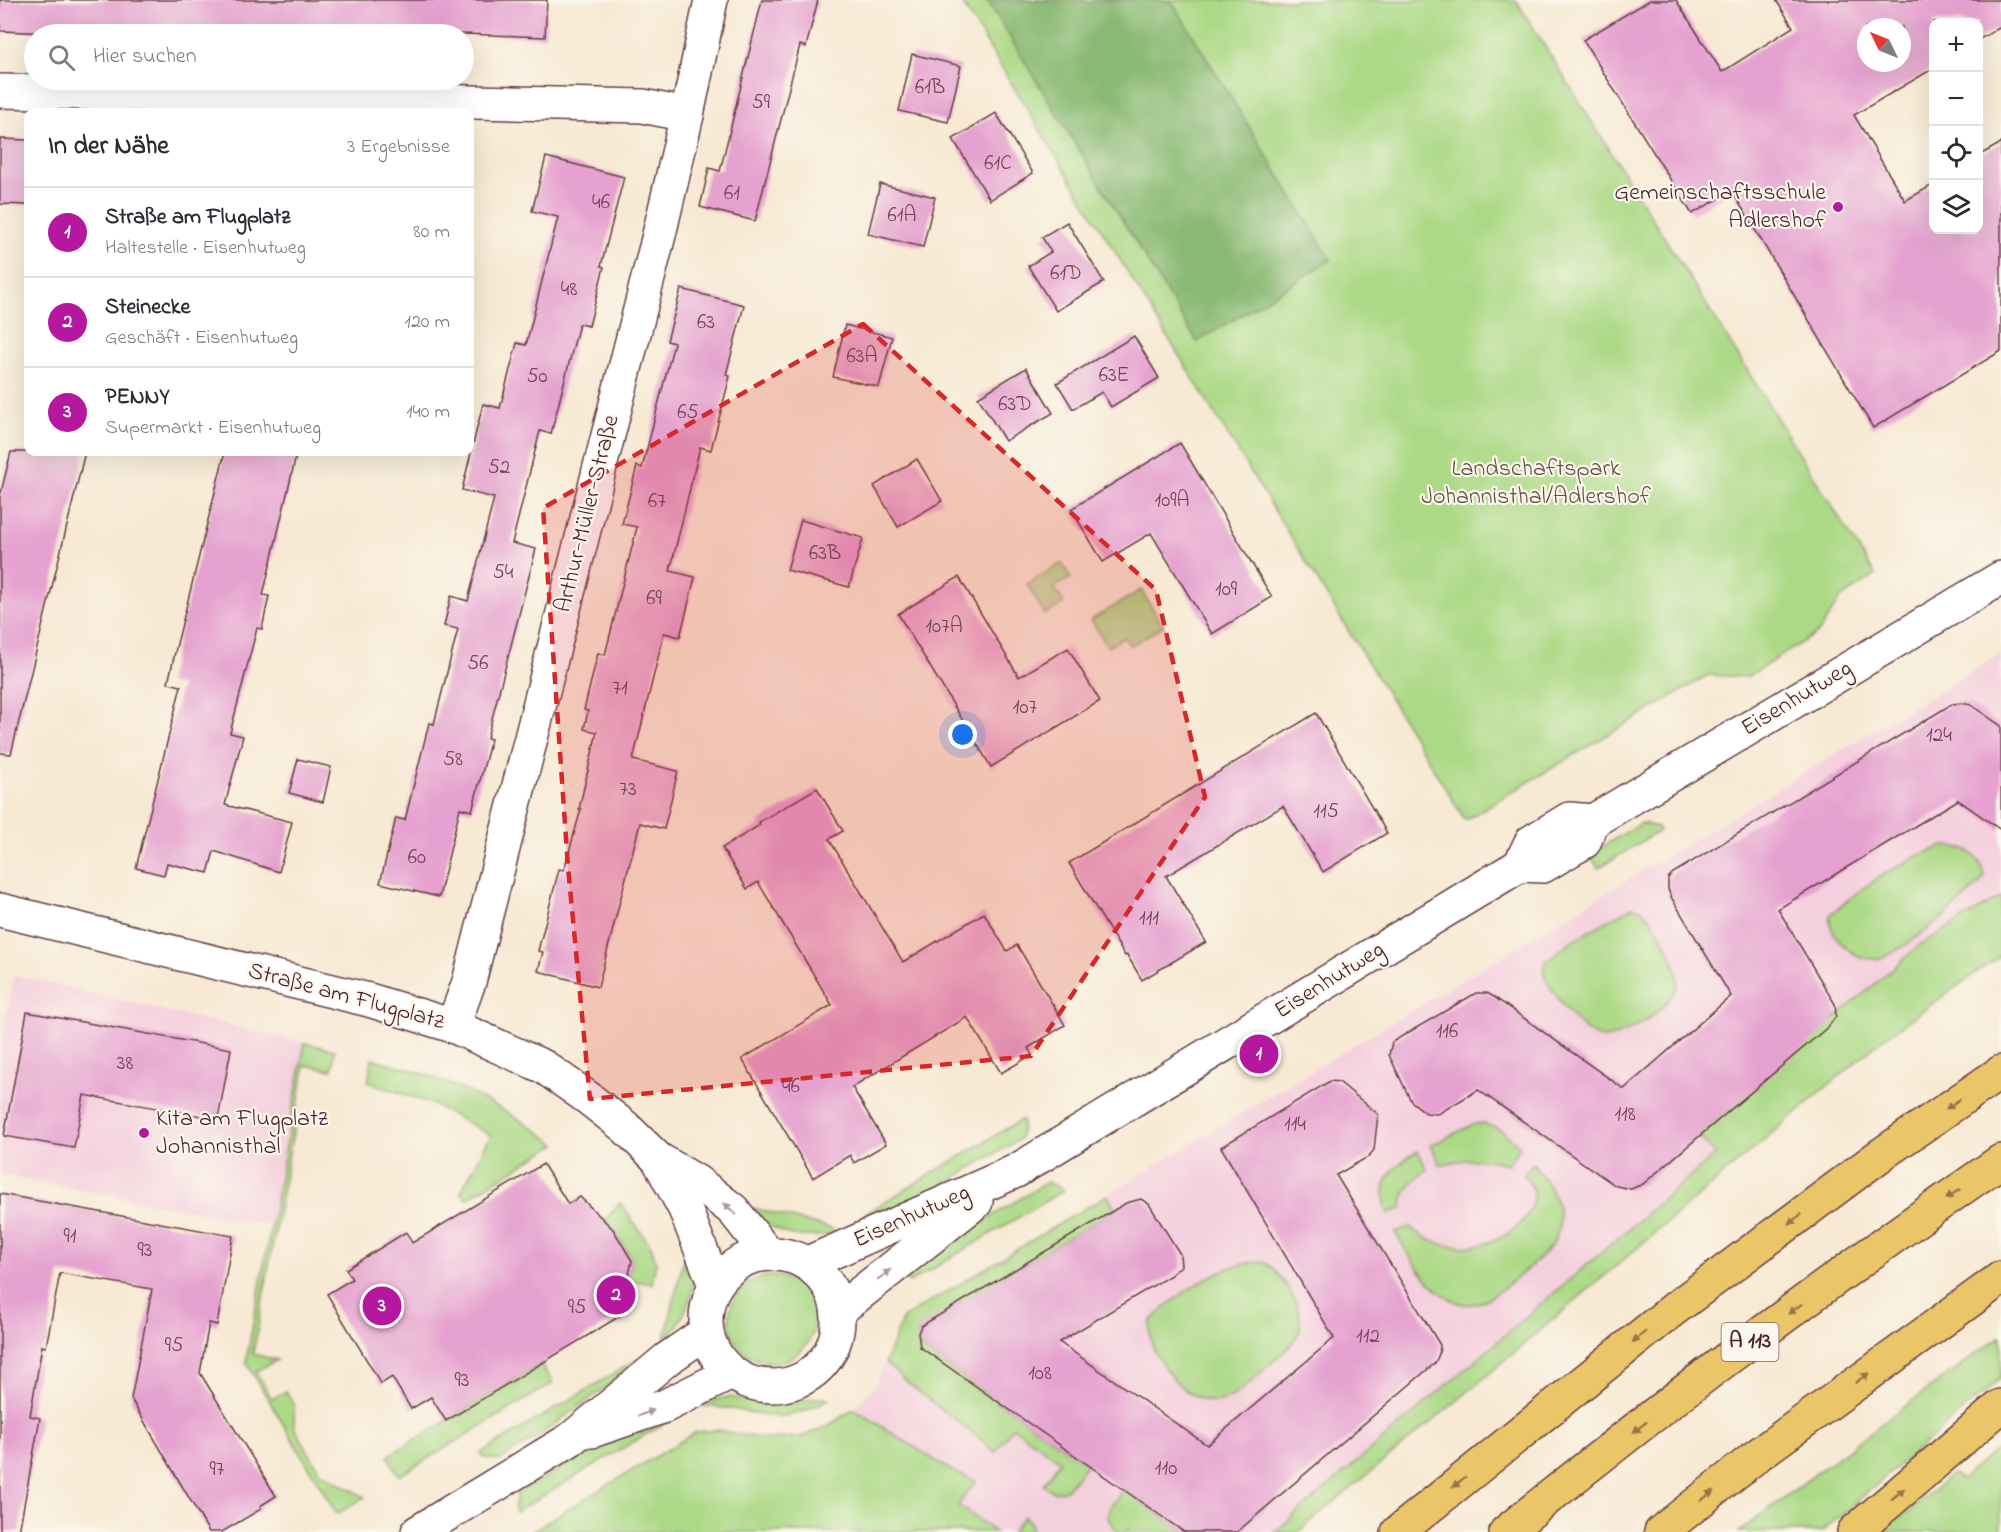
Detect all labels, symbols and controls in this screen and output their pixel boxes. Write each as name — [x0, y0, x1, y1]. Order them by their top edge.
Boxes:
north arrow — [1857, 18, 1911, 72]
map controls — [1929, 18, 1983, 234]
button: + — [1929, 18, 1983, 72]
search box — [24, 24, 474, 90]
icon: search — [45, 41, 78, 74]
text: Hier suchen — [93, 41, 197, 73]
button: − — [1929, 72, 1983, 126]
house number: 61B — [915, 73, 945, 103]
house number: 59 — [752, 88, 771, 118]
button: locate — [1929, 126, 1983, 180]
text: In der Nähe — [48, 128, 169, 166]
text: 3 Ergebnisse — [347, 133, 450, 162]
house number: 61C — [984, 149, 1012, 179]
place label: Gemeinschaftsschule Adlershof — [1614, 176, 1827, 239]
house number: 61 — [724, 179, 740, 209]
button: layers — [1929, 180, 1983, 234]
house number: 46 — [592, 188, 610, 218]
marker: Gemeinschaftsschule Adlershof — [1831, 200, 1845, 214]
house number: 61A — [888, 201, 916, 231]
text: Straße am Flugplatz — [105, 202, 290, 234]
text: 1 — [64, 218, 71, 247]
text: 80 m — [413, 218, 450, 247]
text: Haltestelle · Eisenhutweg — [105, 234, 306, 263]
house number: 61D — [1050, 259, 1082, 289]
house number: 48 — [561, 275, 577, 305]
text: Steinecke — [105, 292, 190, 324]
text: 2 — [63, 308, 72, 337]
text: 120 m — [405, 308, 450, 337]
house number: 63 — [697, 308, 715, 338]
text: Geschäft · Eisenhutweg — [105, 324, 298, 353]
house number: 63A — [847, 342, 877, 372]
house number: 63E — [1099, 361, 1129, 391]
house number: 50 — [526, 362, 548, 392]
text: PENNY — [105, 382, 170, 414]
house number: 63D — [998, 390, 1032, 420]
text: 3 — [63, 398, 72, 427]
text: 140 m — [406, 398, 450, 427]
house number: 65 — [677, 398, 699, 428]
street label: Arthur-Müller-Straße — [547, 411, 630, 616]
text: Supermarkt · Eisenhutweg — [105, 414, 321, 443]
park label: Landschaftspark Johannisthal/Adlershof — [1421, 452, 1652, 515]
house number: 52 — [488, 453, 510, 483]
house number: 109A — [1154, 486, 1190, 516]
house number: 67 — [648, 487, 666, 517]
house number: 63B — [809, 539, 841, 569]
house number: 54 — [493, 558, 514, 588]
house number: 109 — [1215, 575, 1238, 605]
house number: 69 — [646, 584, 662, 614]
house number: 107A — [925, 612, 963, 642]
house number: 56 — [467, 649, 489, 679]
street label: Eisenhutweg — [1735, 652, 1859, 746]
house number: 71 — [612, 674, 628, 704]
house number: 107 — [1013, 693, 1038, 723]
your location — [948, 720, 977, 749]
house number: 124 — [1926, 721, 1952, 751]
house number: 58 — [443, 745, 463, 775]
house number: 73 — [619, 775, 637, 805]
house number: 115 — [1313, 797, 1339, 827]
house number: 60 — [408, 843, 426, 873]
house number: 111 — [1139, 904, 1159, 934]
street label: Eisenhutweg — [1268, 933, 1392, 1029]
street label: Straße am Flugplatz — [244, 954, 449, 1040]
house number: 116 — [1436, 1017, 1458, 1047]
pin: 1 — [1240, 1032, 1278, 1076]
house number: 38 — [117, 1049, 133, 1079]
house number: 46 — [782, 1072, 800, 1102]
one-way arrow — [1945, 1098, 1961, 1110]
house number: 118 — [1614, 1100, 1636, 1130]
place label: Kita am Flugplatz Johannisthal — [156, 1102, 329, 1165]
house number: 114 — [1284, 1110, 1306, 1140]
marker: Kita am Flugplatz Johannisthal — [137, 1126, 151, 1140]
street label: Eisenhutweg — [848, 1176, 976, 1258]
one-way arrow — [1945, 1188, 1961, 1200]
one-way arrow — [722, 1202, 737, 1216]
one-way arrow — [1787, 1213, 1803, 1225]
house number: 91 — [64, 1222, 77, 1252]
house number: 93 — [138, 1236, 153, 1266]
one-way arrow — [876, 1268, 892, 1281]
pin: 2 — [596, 1272, 636, 1318]
pin: 3 — [362, 1284, 401, 1328]
house number: 95 — [568, 1293, 586, 1323]
one-way arrow — [1788, 1303, 1804, 1315]
house number: 112 — [1356, 1322, 1380, 1352]
road number: A 113 — [1722, 1323, 1778, 1361]
one-way arrow — [1631, 1330, 1647, 1343]
house number: 95 — [165, 1331, 183, 1361]
house number: 108 — [1028, 1359, 1052, 1389]
house number: 93 — [455, 1366, 470, 1396]
one-way arrow — [1853, 1372, 1869, 1384]
one-way arrow — [637, 1407, 655, 1417]
one-way arrow — [1632, 1421, 1648, 1434]
house number: 110 — [1155, 1454, 1177, 1484]
house number: 97 — [210, 1455, 225, 1485]
one-way arrow — [1451, 1476, 1467, 1489]
one-way arrow — [1890, 1488, 1905, 1501]
one-way arrow — [1699, 1490, 1714, 1502]

